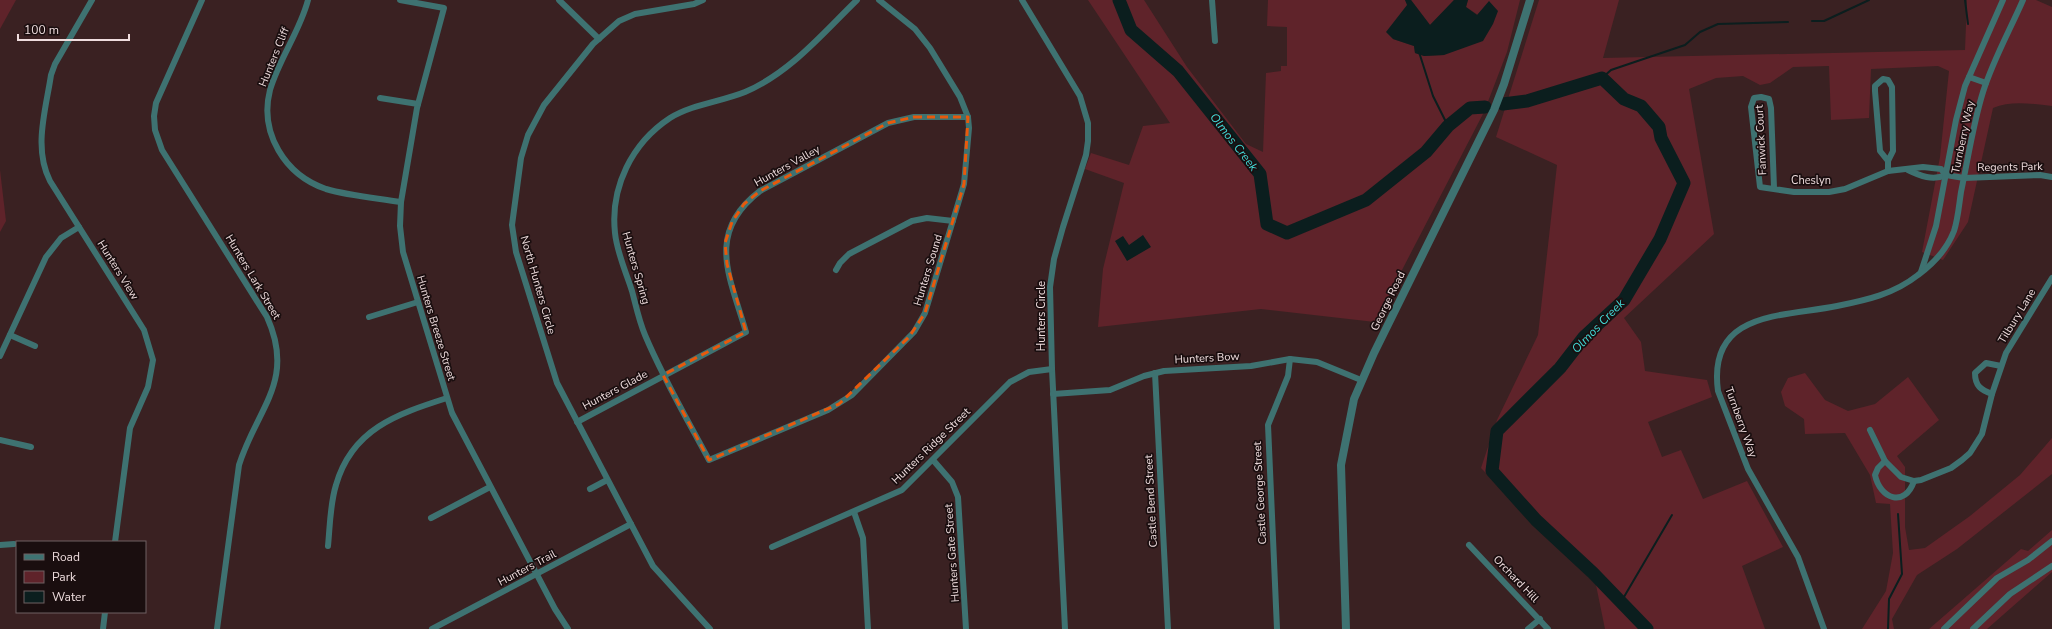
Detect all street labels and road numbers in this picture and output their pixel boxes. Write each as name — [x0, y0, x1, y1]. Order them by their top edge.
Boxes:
street label: Hunters Cliff — [255, 25, 293, 89]
street label: Turnberry Way — [1948, 99, 1978, 175]
street label: Fanwick Court — [1752, 104, 1770, 176]
street label: Hunters Valley — [751, 142, 823, 190]
street label: Regents Park — [1977, 159, 2043, 175]
street label: Cheslyn — [1791, 173, 1831, 188]
street label: Hunters Spring — [618, 230, 654, 306]
street label: Hunters Lark Street — [222, 232, 284, 322]
street label: Hunters Sound — [910, 232, 946, 308]
street label: North Hunters Circle — [517, 234, 559, 336]
street label: Hunters View — [94, 237, 142, 303]
street label: George Road — [1367, 269, 1409, 333]
street label: Hunters Breeze Street — [413, 274, 459, 382]
street label: Hunters Circle — [1034, 281, 1049, 351]
street label: Tilbury Lane — [1995, 286, 2039, 346]
street label: Hunters Bow — [1174, 349, 1240, 367]
street label: Hunters Glade — [580, 366, 650, 413]
street label: Turnberry Way — [1721, 385, 1761, 460]
street label: Hunters Ridge Street — [888, 404, 974, 487]
street label: Castle George Street — [1250, 441, 1270, 545]
street label: Castle Bend Street — [1141, 454, 1161, 548]
street label: Hunters Gate Street — [941, 503, 963, 603]
street label: Hunters Trail — [495, 546, 559, 590]
street label: Orchard Hill — [1490, 552, 1543, 606]

